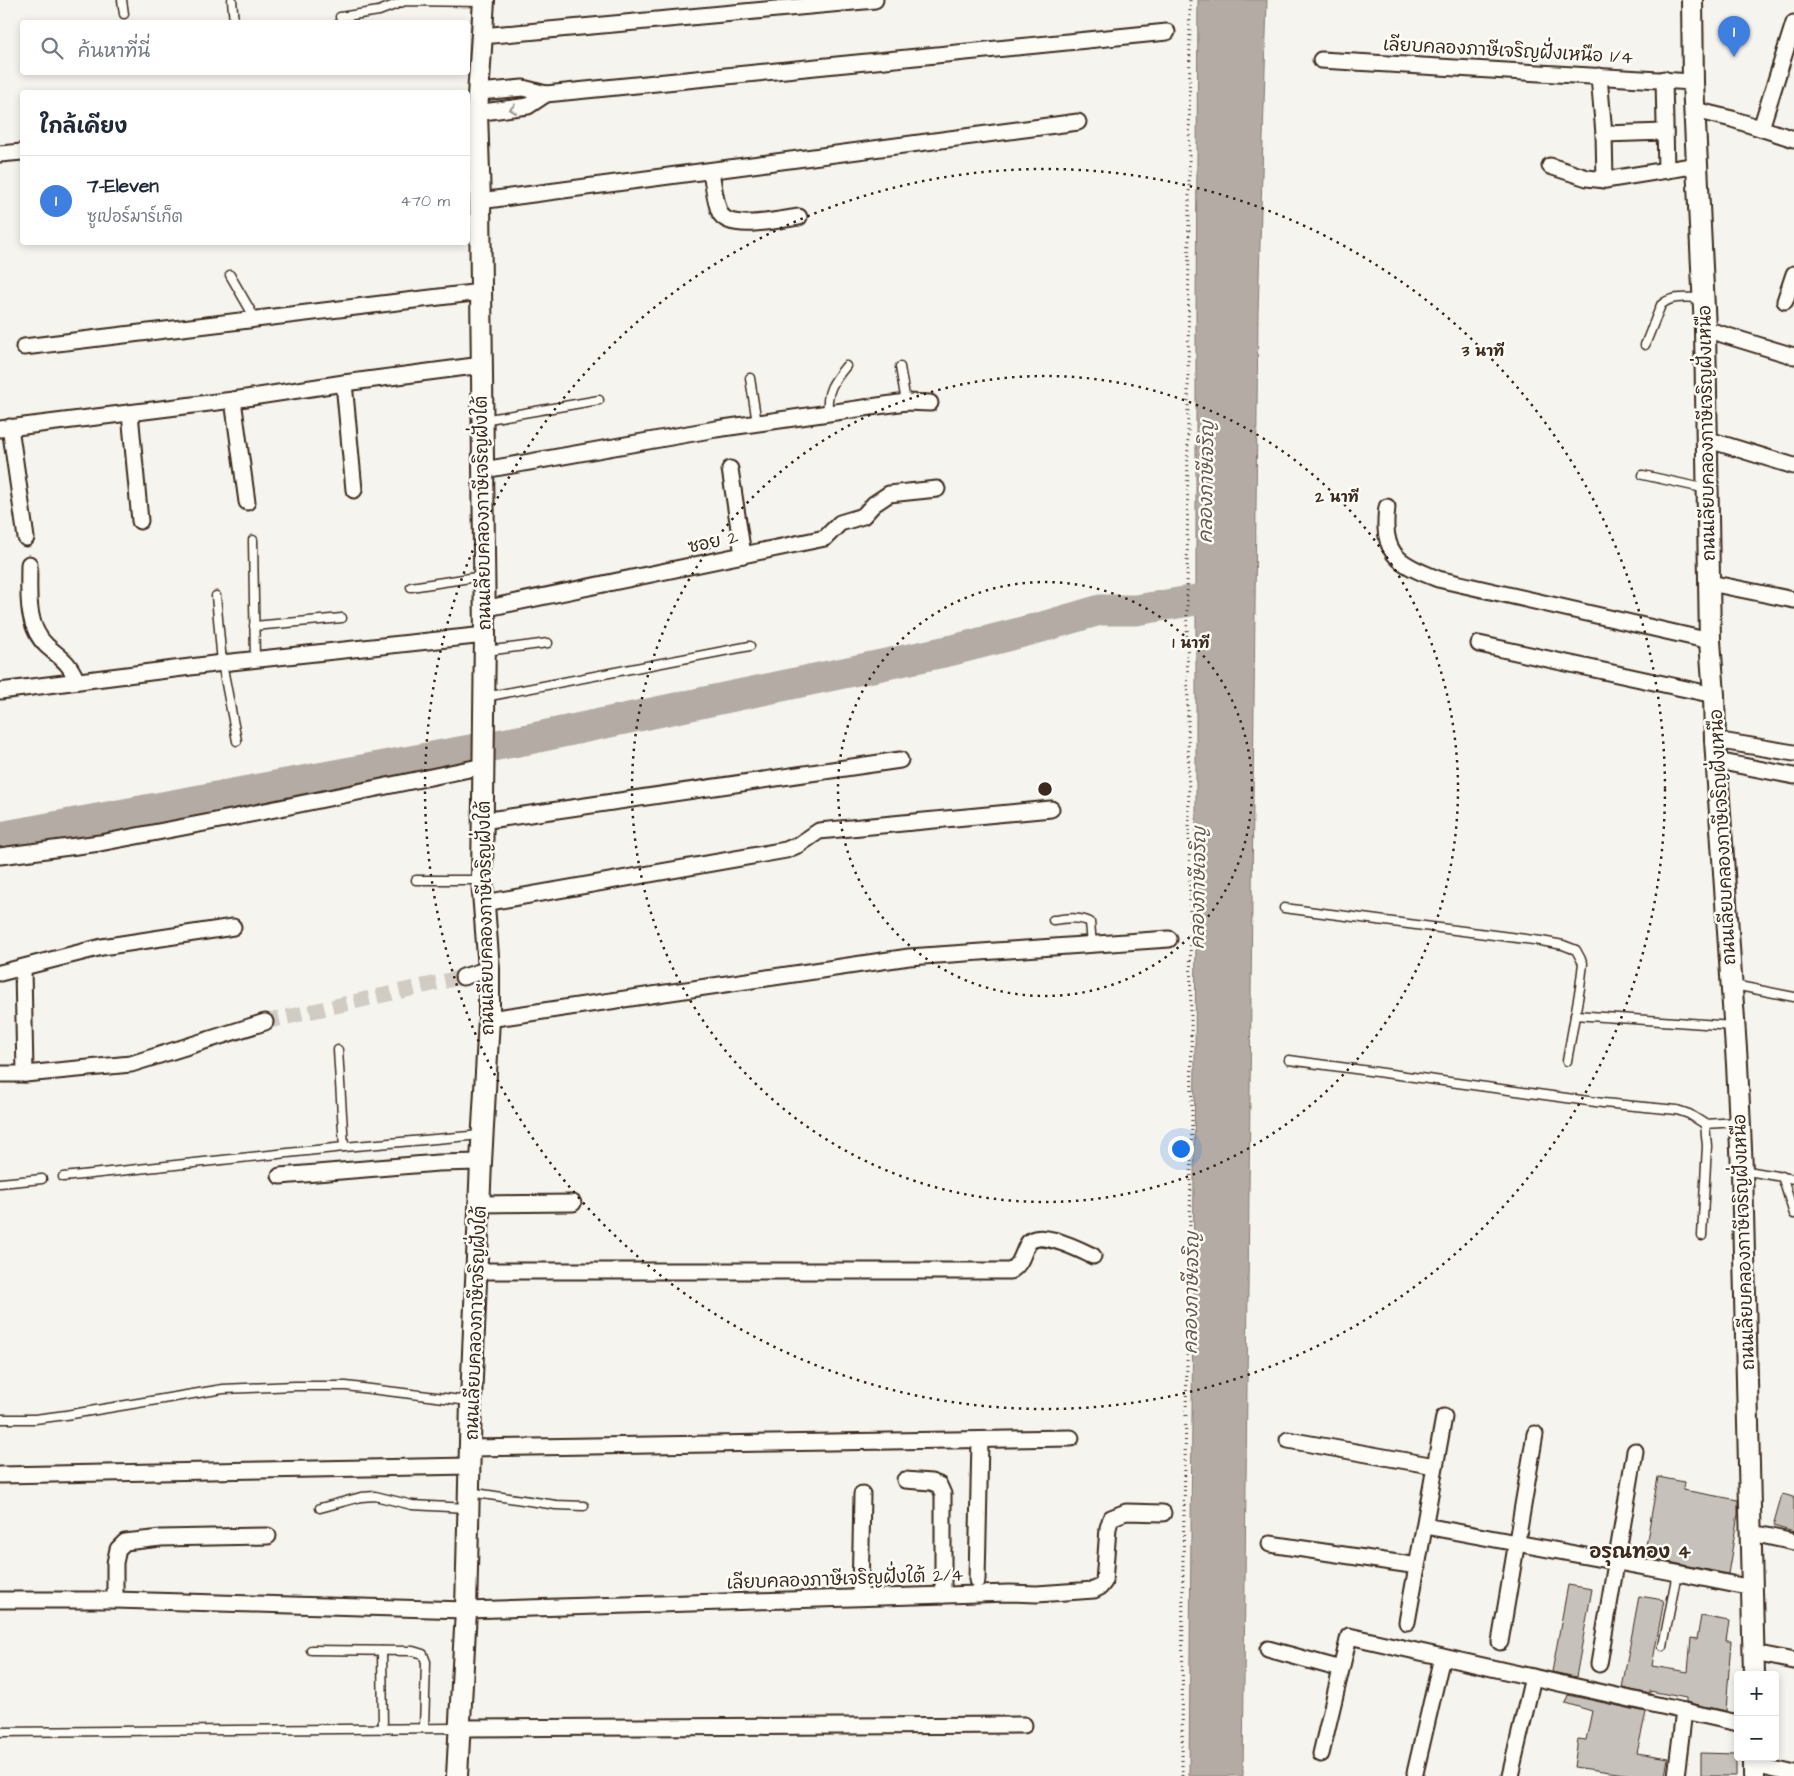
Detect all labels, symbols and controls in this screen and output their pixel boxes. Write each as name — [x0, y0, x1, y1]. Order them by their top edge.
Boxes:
pin: 1 — [1718, 16, 1750, 57]
search box — [20, 20, 470, 75]
street label: เลียบคลองภาษีเจริญฝั่งเหนือ 1/4 — [1382, 27, 1634, 70]
icon: search — [38, 34, 66, 62]
text: ค้นหาที่นี่ — [78, 38, 150, 65]
one-way arrow — [509, 103, 517, 114]
text: ใกล้เคียง — [40, 112, 127, 141]
text: 7-Eleven — [87, 173, 159, 200]
text: 1 — [55, 190, 57, 212]
text: 470 m — [400, 190, 450, 212]
text: ซูเปอร์มาร์เก็ต — [87, 206, 183, 228]
street label: ถนนเลียบคลองภาษีเจริญฝั่งเหนือ — [1687, 305, 1722, 561]
text: 3 นาที — [1461, 341, 1505, 362]
street label: ถนนเลียบคลองภาษีเจริญฝั่งใต้ — [463, 395, 498, 631]
water label: คลองภาษีเจริญ — [1192, 419, 1222, 543]
text: 2 นาที — [1314, 487, 1359, 508]
street label: ซอย 2 — [685, 524, 741, 560]
text: 1 นาที — [1173, 633, 1210, 654]
street label: ถนนเลียบคลองภาษีเจริญฝั่งเหนือ — [1699, 708, 1742, 966]
centre of rings — [1036, 780, 1054, 798]
street label: ถนนเลียบคลองภาษีเจริญฝั่งใต้ — [466, 800, 501, 1036]
water label: คลองภาษีเจริญ — [1184, 825, 1214, 949]
street label: ถนนเลียบคลองภาษีเจริญฝั่งเหนือ — [1722, 1113, 1761, 1371]
your location — [1168, 1136, 1194, 1162]
street label: ถนนเลียบคลองภาษีเจริญฝั่งใต้ — [454, 1205, 493, 1441]
water label: คลองภาษีเจริญ — [1177, 1230, 1207, 1354]
district label: อรุณทอง 4 — [1589, 1539, 1691, 1566]
street label: เลียบคลองภาษีเจริญฝั่งใต้ 2/4 — [726, 1557, 964, 1596]
map controls — [1734, 1671, 1779, 1761]
button: + — [1734, 1671, 1779, 1716]
button: − — [1734, 1716, 1779, 1761]

